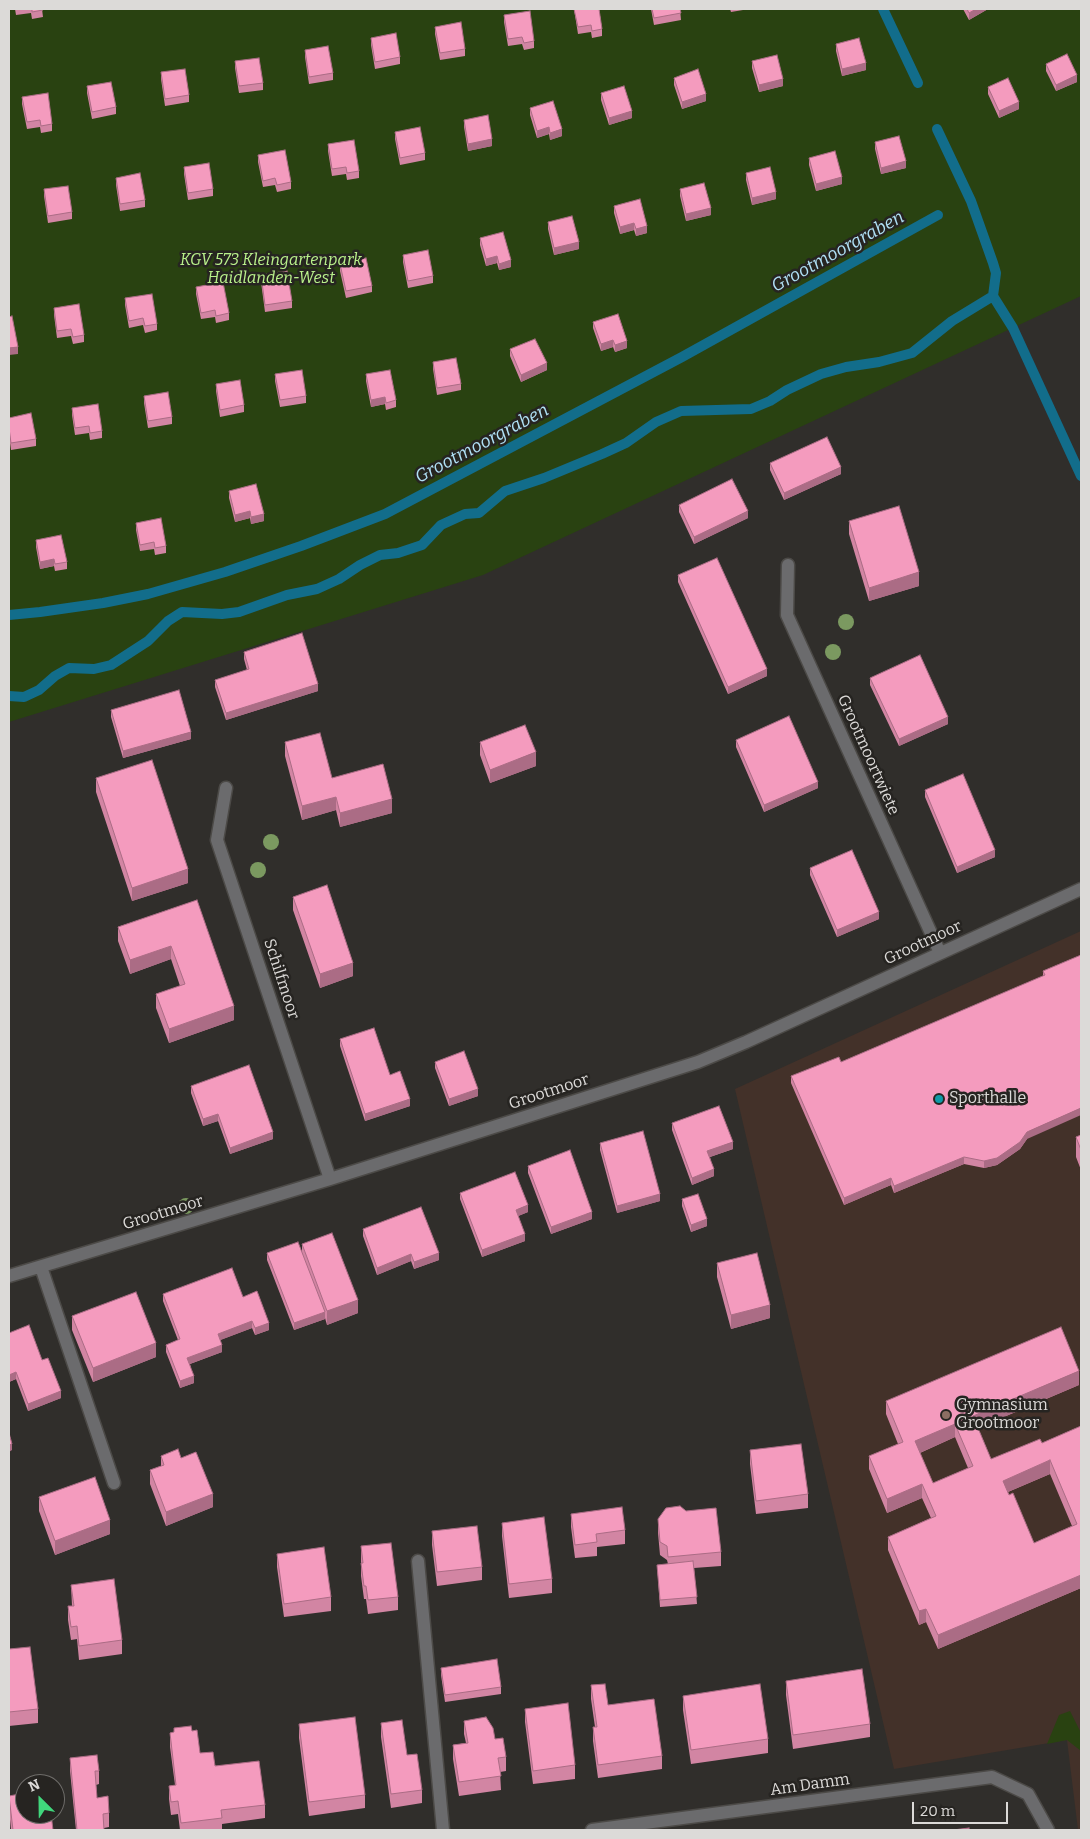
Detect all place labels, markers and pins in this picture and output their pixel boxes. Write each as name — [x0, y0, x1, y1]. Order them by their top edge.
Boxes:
place label: Sporthalle — [949, 1089, 1026, 1109]
marker: Sporthalle — [933, 1093, 945, 1105]
place label: Gymnasium Grootmoor — [956, 1396, 1048, 1434]
marker: Gymnasium Grootmoor — [940, 1409, 952, 1421]

